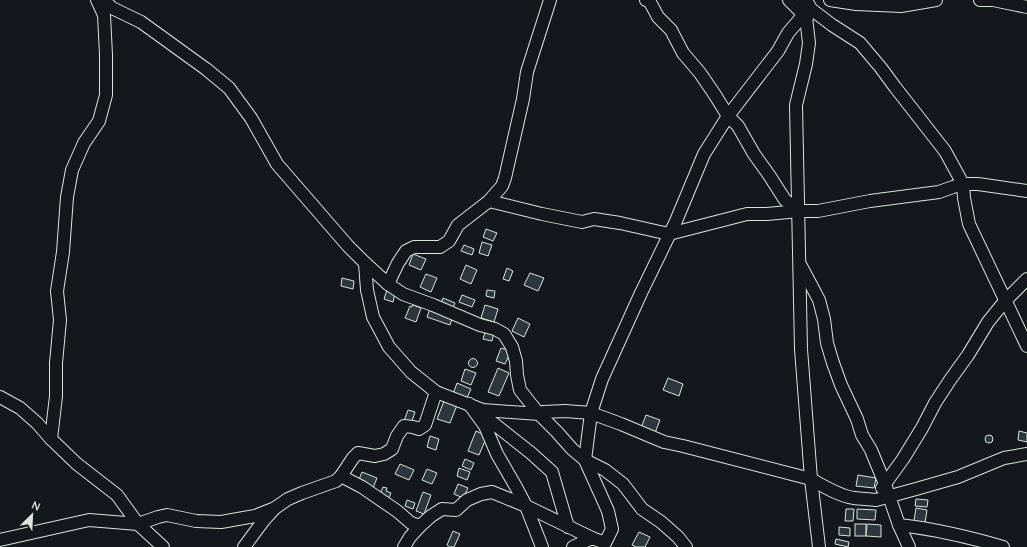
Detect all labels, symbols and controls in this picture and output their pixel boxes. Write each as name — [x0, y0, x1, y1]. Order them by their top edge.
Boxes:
north arrow — [12, 495, 52, 535]
text: N — [30, 498, 43, 514]

